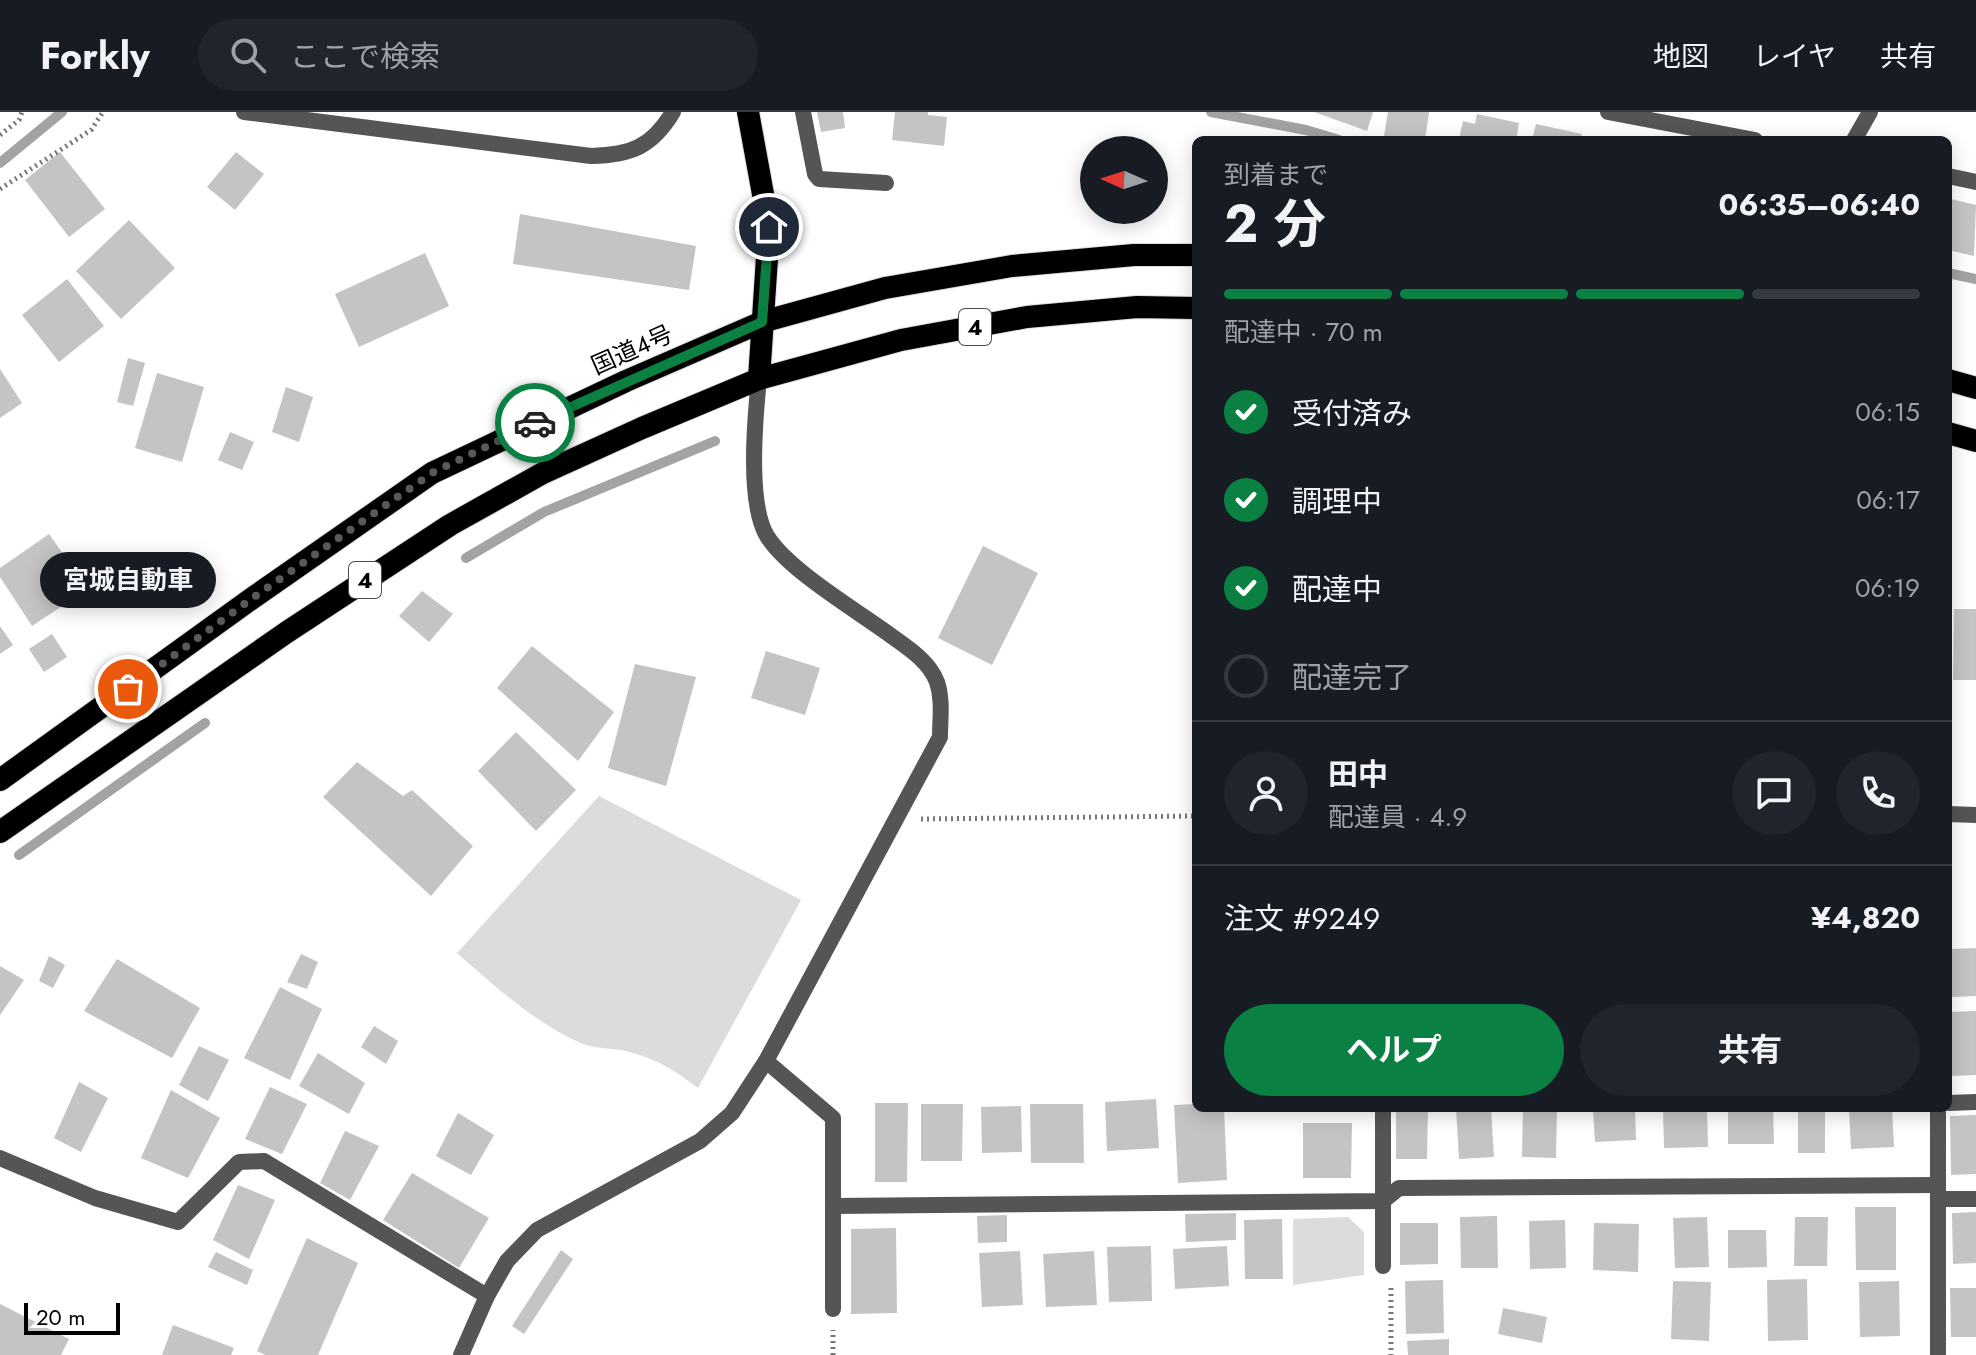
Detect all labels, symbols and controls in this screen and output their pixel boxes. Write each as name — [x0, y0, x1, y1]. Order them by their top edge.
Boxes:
search box — [198, 19, 758, 91]
text: Forkly — [40, 28, 150, 83]
icon: search — [226, 33, 270, 77]
text: ここで検索 — [290, 35, 440, 78]
text: 地図 — [1653, 36, 1709, 77]
text: レイヤ — [1753, 36, 1836, 77]
text: 共有 — [1880, 36, 1936, 77]
north arrow — [1080, 136, 1168, 224]
map controls — [1080, 136, 1168, 224]
text: 到着まで — [1224, 156, 1328, 194]
text: 06:35–06:40 — [1719, 183, 1920, 226]
text: 2 分 — [1224, 186, 1326, 262]
pin — [735, 193, 803, 261]
icon: home — [747, 205, 791, 249]
road number: 4 — [959, 309, 991, 345]
text: 配達中 · 70 m — [1224, 313, 1383, 351]
street label: 国道4号 — [585, 316, 678, 383]
courier — [495, 383, 575, 463]
icon: check — [1224, 390, 1268, 434]
text: 受付済み — [1292, 392, 1412, 435]
text: 06:15 — [1855, 393, 1920, 431]
icon: car — [513, 401, 557, 445]
icon: check — [1224, 478, 1268, 522]
text: 調理中 — [1292, 480, 1382, 523]
text: 06:17 — [1856, 481, 1920, 519]
callout: 宮城自動車 — [40, 553, 216, 609]
text: 宮城自動車 — [63, 561, 193, 599]
road number: 4 — [349, 562, 381, 598]
icon: check — [1224, 566, 1268, 610]
text: 配達中 — [1292, 568, 1382, 611]
text: 06:19 — [1855, 569, 1920, 607]
pin — [94, 655, 162, 723]
text: 配達完了 — [1292, 656, 1412, 699]
icon: bag — [106, 667, 150, 711]
button: person — [1224, 751, 1308, 835]
button: chat — [1732, 751, 1816, 835]
button: phone — [1836, 751, 1920, 835]
text: 田中 — [1328, 753, 1388, 796]
text: 配達員 · 4.9 — [1328, 798, 1467, 836]
text: ¥4,820 — [1811, 896, 1920, 939]
text: 注文 #9249 — [1224, 897, 1380, 940]
button: ヘルプ — [1224, 1004, 1564, 1096]
button: 共有 — [1580, 1004, 1920, 1096]
scale bar — [24, 1299, 120, 1335]
text: 20 m — [36, 1301, 85, 1333]

